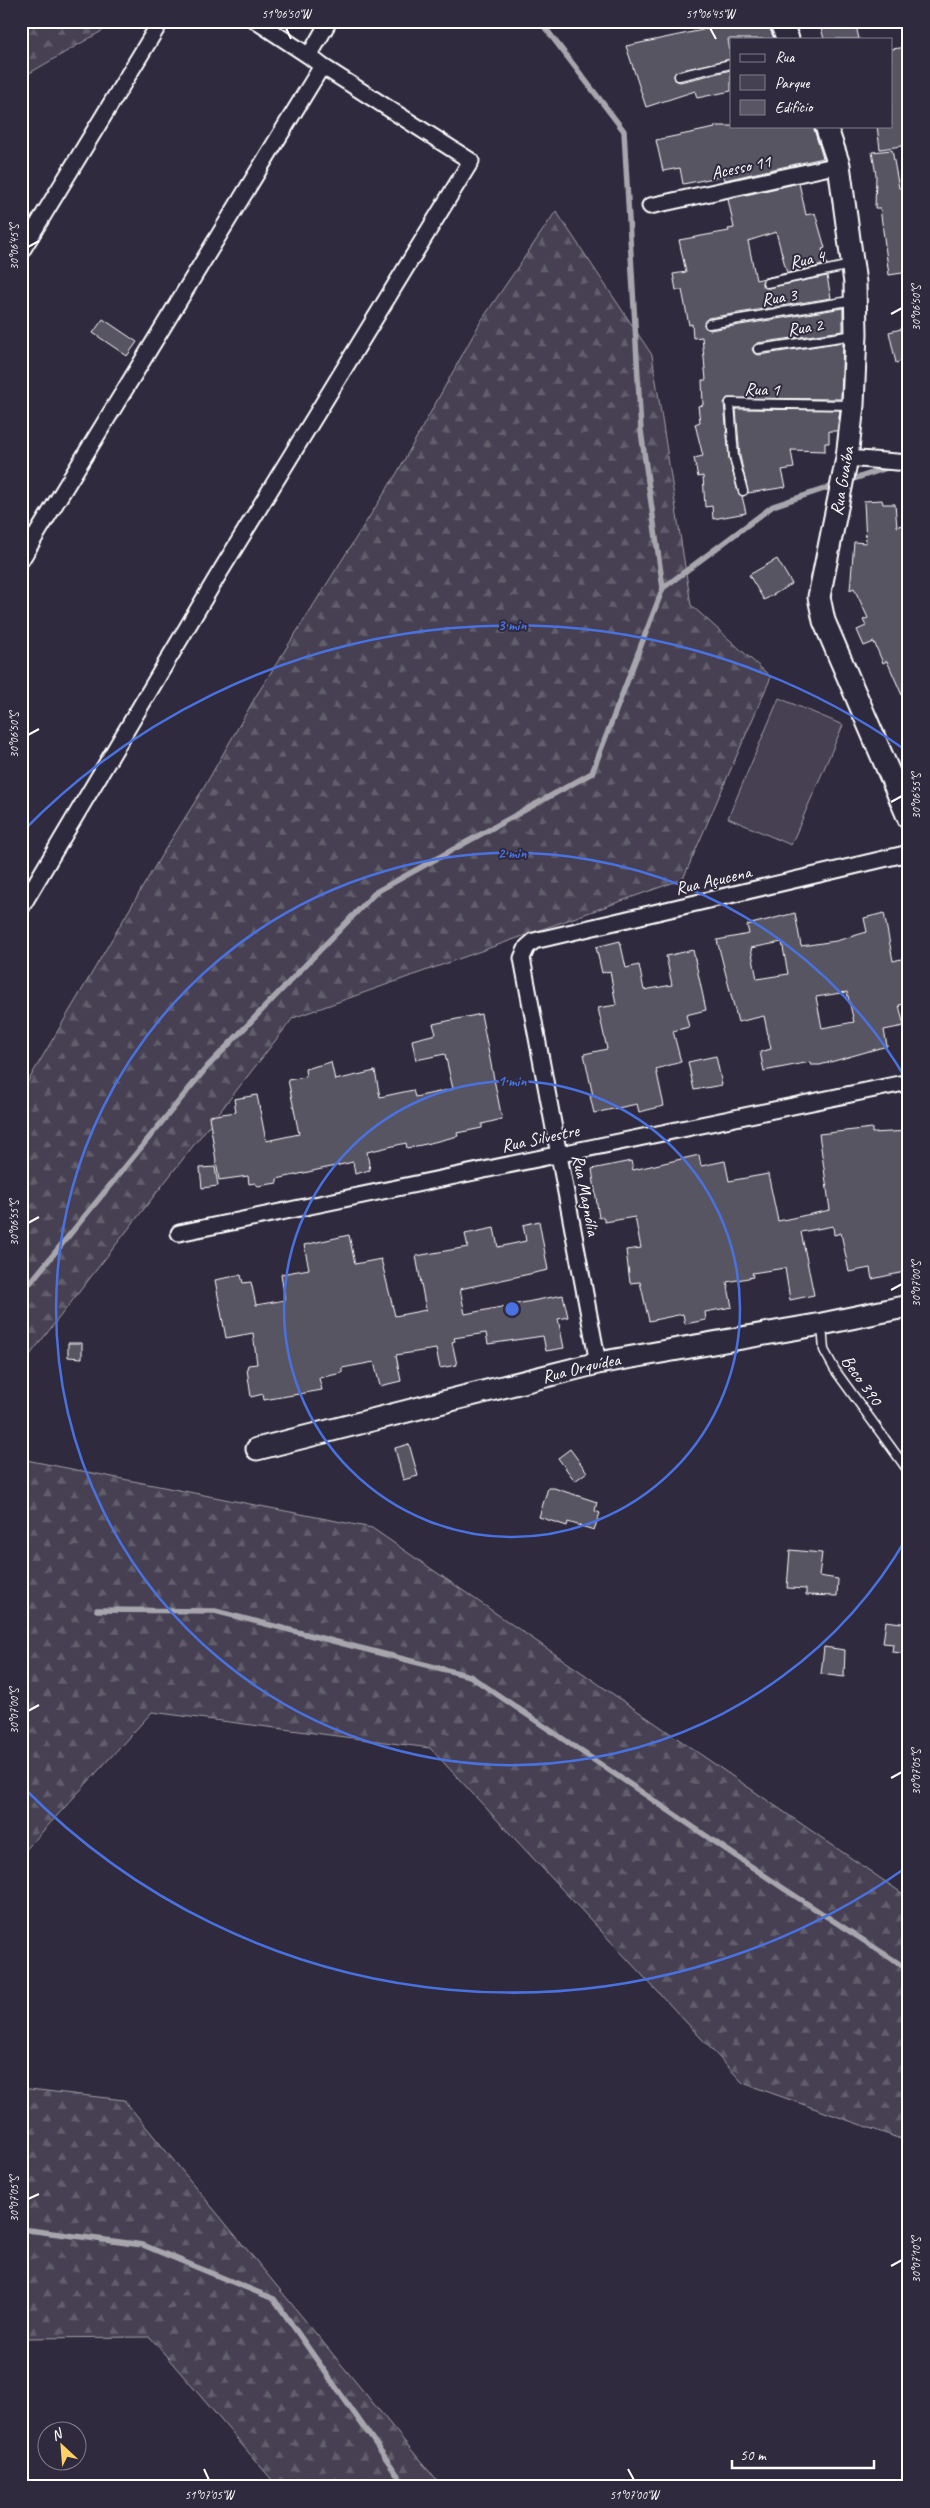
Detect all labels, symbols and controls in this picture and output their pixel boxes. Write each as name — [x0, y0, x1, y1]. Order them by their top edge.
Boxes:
text: 51°06'50"W — [262, 6, 313, 22]
text: 51°06'45"W — [686, 6, 737, 22]
legend — [730, 38, 892, 128]
text: Rua — [775, 48, 795, 67]
text: Parque — [775, 74, 811, 93]
text: Edifício — [775, 98, 814, 117]
street label: Acesso 11 — [709, 150, 774, 184]
text: 30°06'45"S — [6, 222, 22, 270]
street label: Rua 4 — [787, 244, 828, 273]
street label: Rua 3 — [760, 283, 800, 311]
text: 30°06'50"S — [908, 283, 924, 331]
street label: Rua 2 — [786, 313, 826, 341]
street label: Rua 1 — [744, 378, 781, 400]
street label: Rua Guaíba — [825, 444, 859, 517]
text: 3 min — [498, 616, 527, 635]
text: 30°06'50"S — [6, 710, 22, 758]
text: 30°06'55"S — [908, 771, 924, 819]
text: 2 min — [498, 844, 527, 863]
street label: Rua Açucena — [673, 860, 755, 899]
text: 1 min — [498, 1072, 527, 1091]
street label: Rua Silvestre — [499, 1119, 582, 1157]
street label: Rua Magnólia — [567, 1153, 605, 1239]
text: 30°06'55"S — [6, 1198, 22, 1246]
text: 30°07'00"S — [908, 1259, 924, 1307]
centre of rings — [503, 1300, 521, 1318]
street label: Rua Orquídea — [539, 1348, 624, 1388]
street label: Beco 390 — [837, 1350, 888, 1411]
text: 30°07'00"S — [6, 1686, 22, 1734]
text: 30°07'05"S — [908, 1747, 924, 1795]
text: 30°07'05"S — [6, 2174, 22, 2222]
text: 30°07'10"S — [908, 2235, 924, 2283]
north arrow — [38, 2420, 88, 2470]
text: N — [49, 2424, 66, 2444]
scale bar — [732, 2438, 875, 2470]
text: 50 m — [740, 2446, 767, 2465]
text: 51°07'05"W — [185, 2487, 236, 2503]
text: 51°07'00"W — [610, 2487, 661, 2503]

